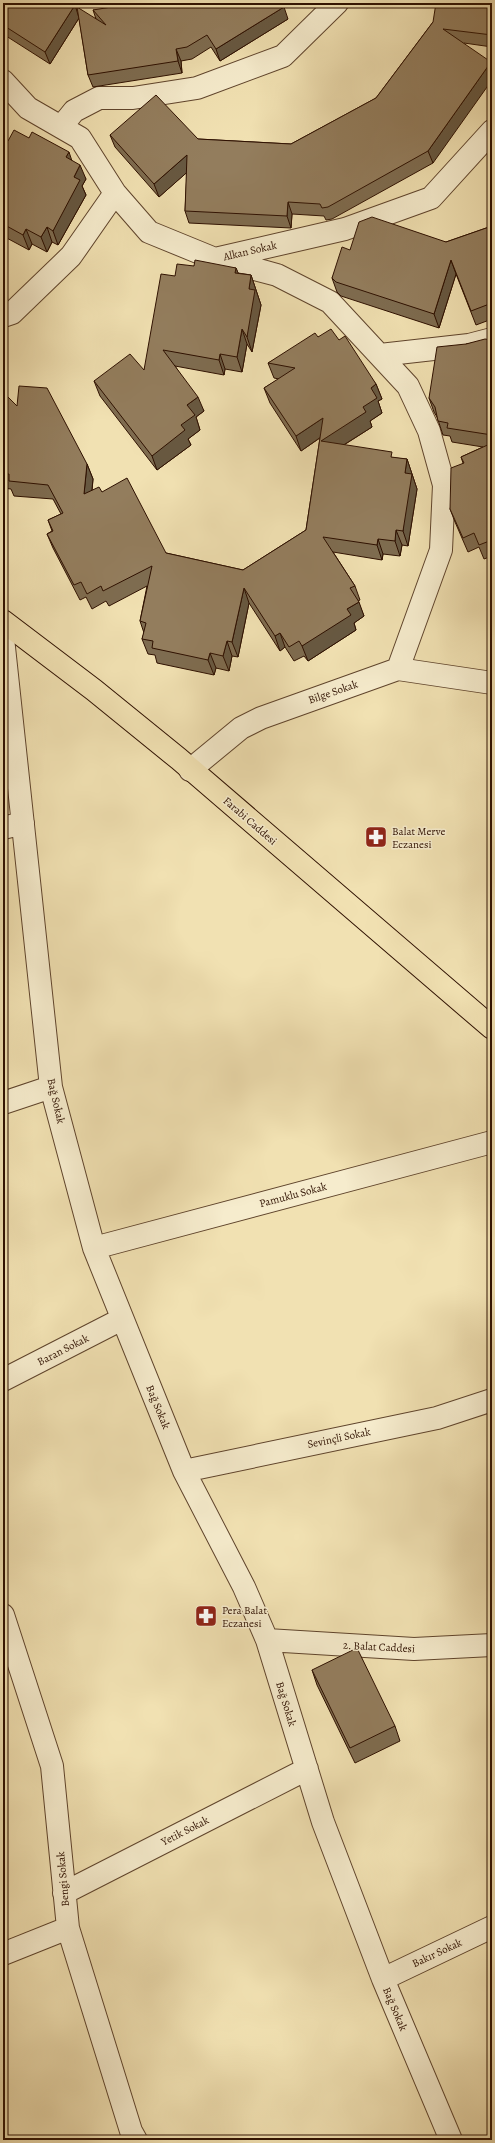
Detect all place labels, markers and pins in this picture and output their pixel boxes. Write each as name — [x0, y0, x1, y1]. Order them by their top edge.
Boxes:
pharmacy icon: Balat Merve Eczanesi — [363, 824, 389, 850]
place label: Balat Merve Eczanesi — [392, 824, 445, 852]
pharmacy icon: Pera Balat Eczanesi — [193, 1603, 219, 1629]
place label: Pera Balat Eczanesi — [222, 1603, 267, 1631]

